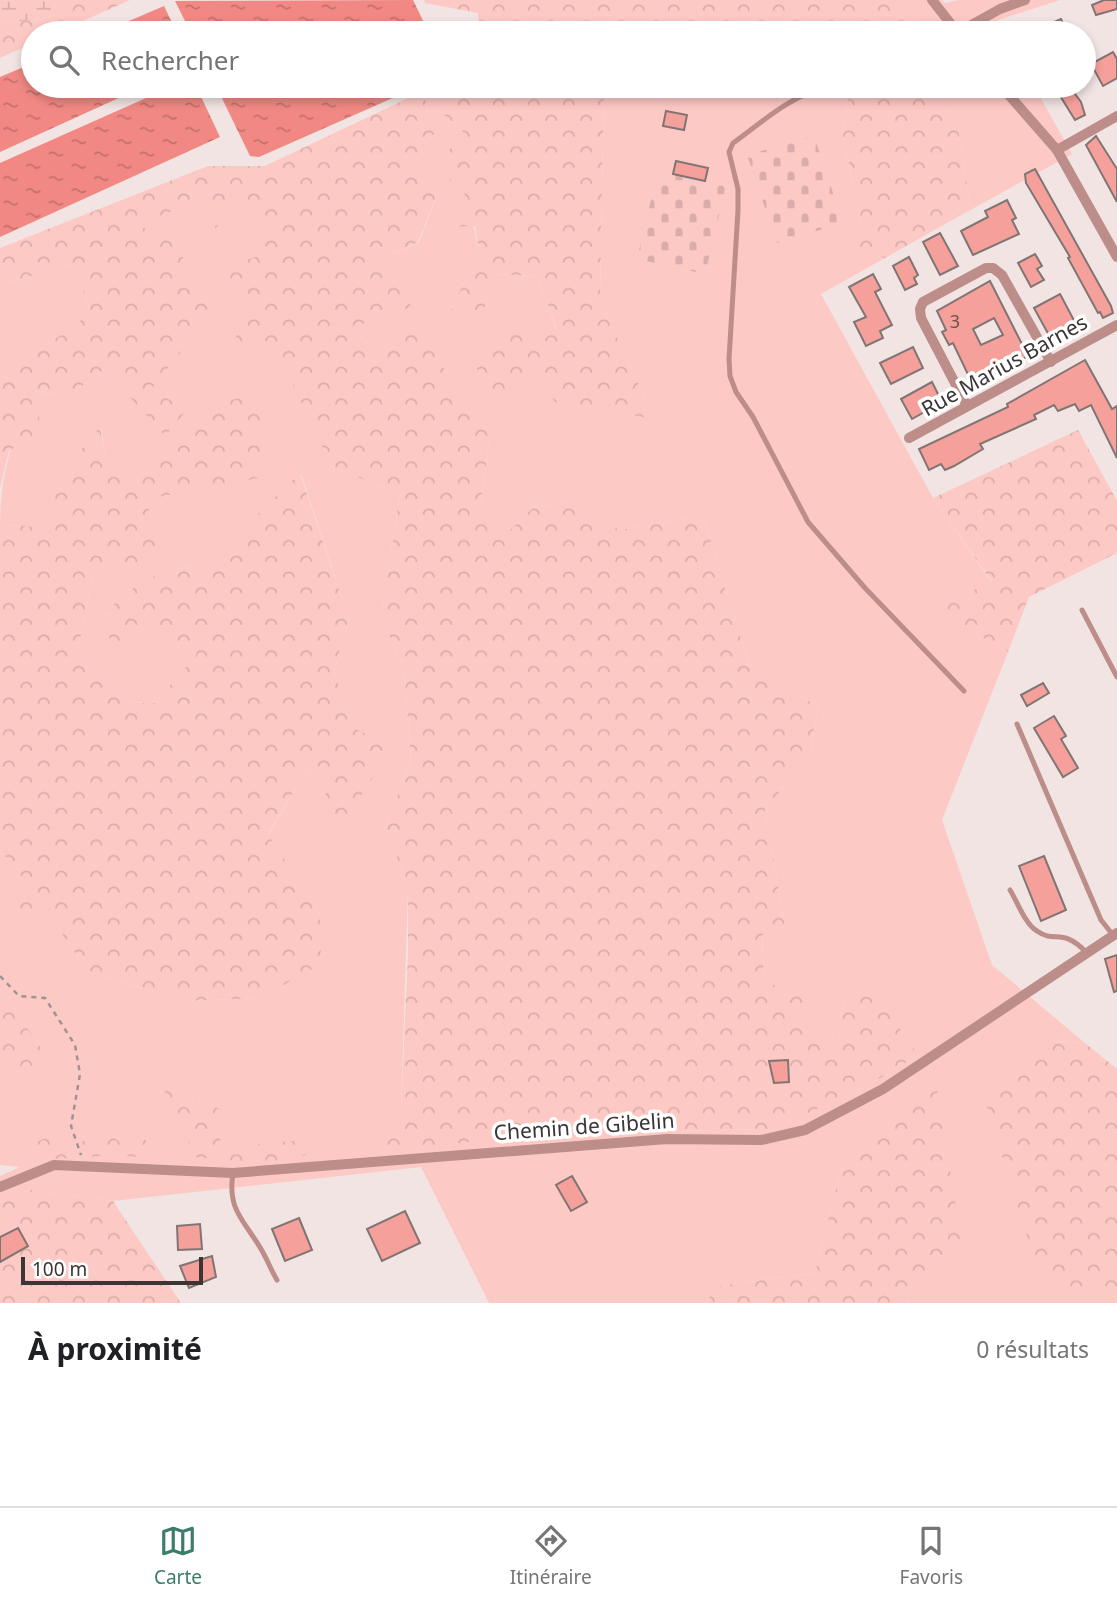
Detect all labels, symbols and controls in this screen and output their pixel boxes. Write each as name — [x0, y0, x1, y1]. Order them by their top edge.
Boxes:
search box — [21, 21, 1096, 98]
icon: search — [45, 41, 83, 79]
text: Rechercher — [101, 42, 239, 78]
street label: Rue Marius Barnes — [916, 308, 1092, 422]
house number: 3 — [950, 309, 960, 333]
street label: Chemin de Gibelin — [493, 1106, 675, 1146]
scale bar — [21, 1254, 203, 1286]
text: 100 m — [32, 1256, 87, 1282]
text: À proximité — [28, 1328, 202, 1369]
text: 0 résultats — [976, 1333, 1089, 1365]
tab: Carte — [154, 1522, 202, 1590]
tab: Itinéraire — [510, 1522, 592, 1590]
tab: Favoris — [900, 1522, 963, 1590]

